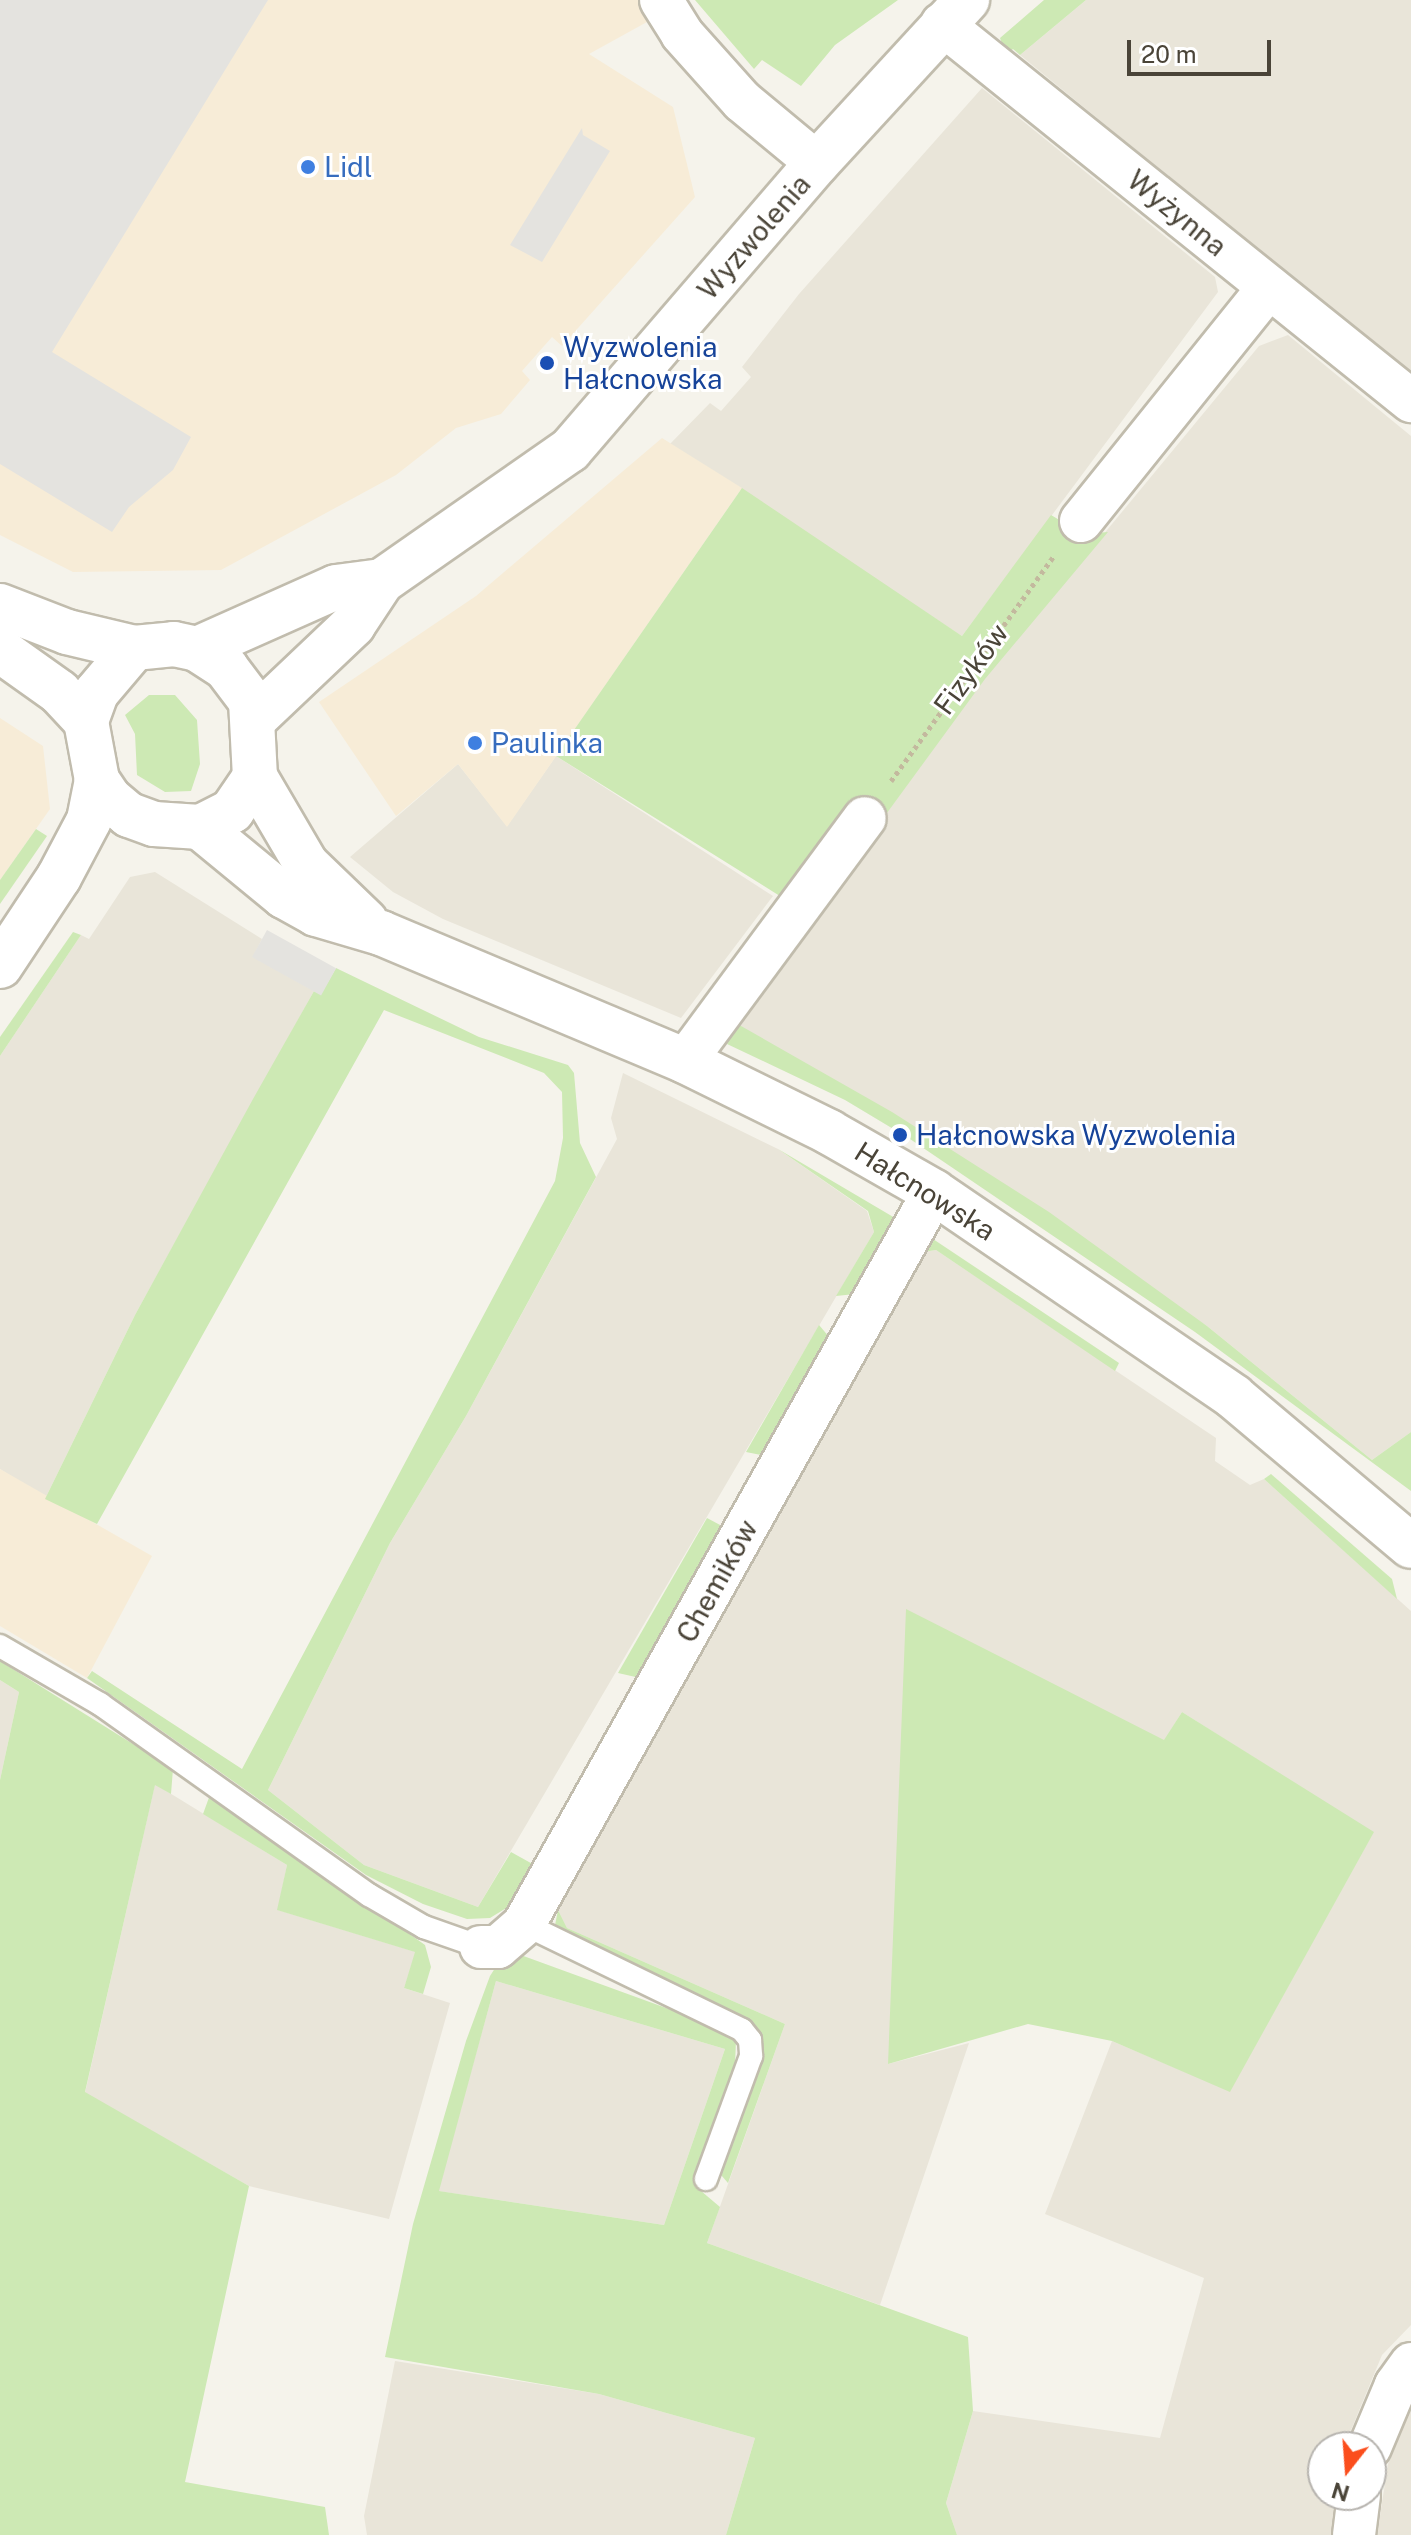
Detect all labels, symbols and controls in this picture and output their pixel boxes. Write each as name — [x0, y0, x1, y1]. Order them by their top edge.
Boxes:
scale bar — [1131, 24, 1275, 74]
text: 20 m — [1141, 40, 1197, 68]
place label: Lidl — [324, 150, 372, 184]
marker: Lidl — [299, 158, 317, 176]
street label: Wyżynna — [1121, 163, 1233, 263]
street label: Wyzwolenia — [691, 168, 817, 306]
place label: Wyzwolenia Hałcnowska — [563, 330, 722, 396]
marker: Wyzwolenia Hałcnowska — [538, 354, 556, 372]
street label: Fizyków — [927, 617, 1015, 721]
place label: Paulinka — [491, 726, 603, 760]
marker: Paulinka — [466, 734, 484, 752]
place label: Hałcnowska Wyzwolenia — [916, 1118, 1237, 1152]
marker: Hałcnowska Wyzwolenia — [891, 1126, 909, 1144]
street label: Hałcnowska — [849, 1135, 1001, 1247]
street label: Chemików — [670, 1514, 764, 1648]
north arrow — [1307, 2431, 1387, 2511]
text: N — [1329, 2477, 1353, 2507]

